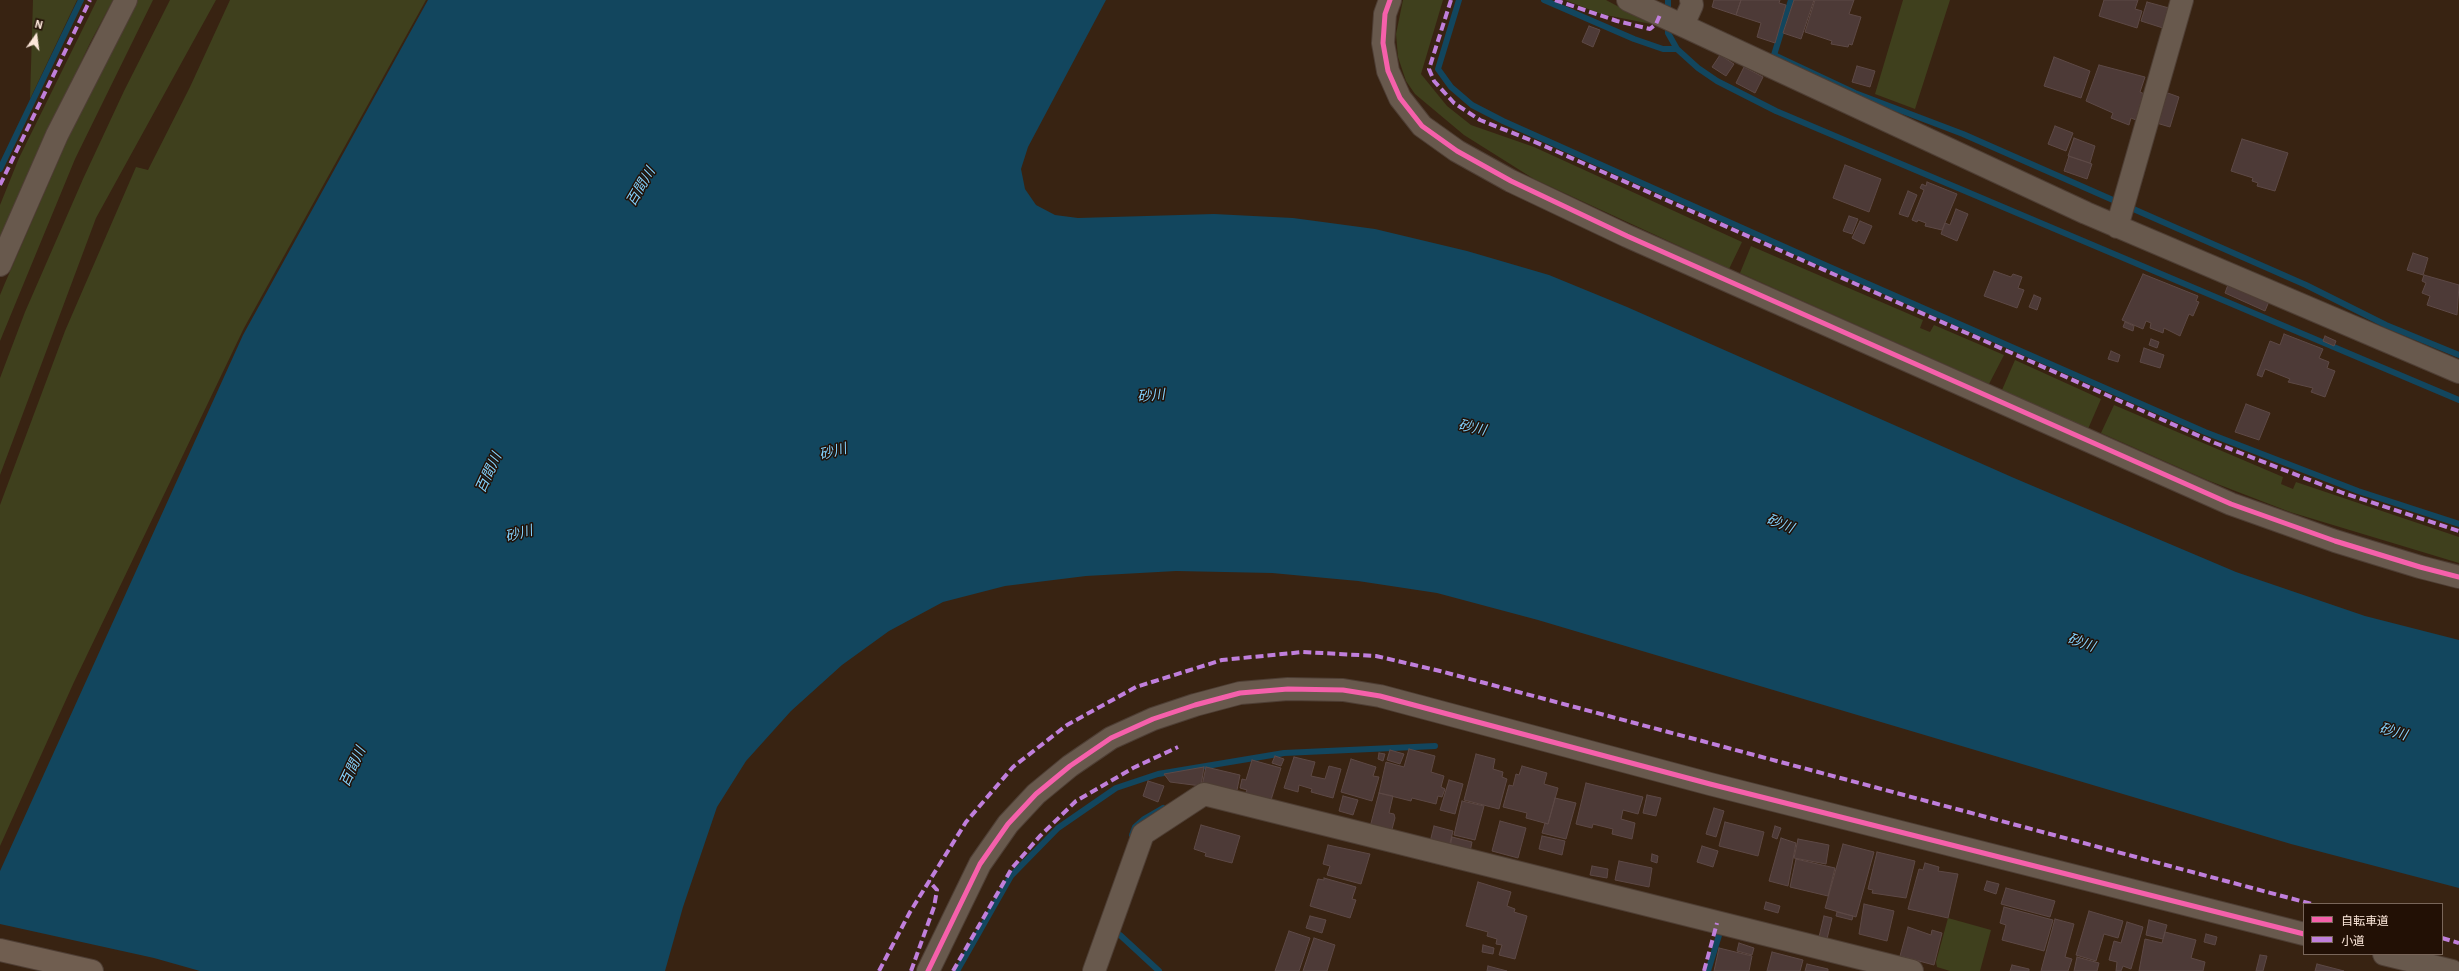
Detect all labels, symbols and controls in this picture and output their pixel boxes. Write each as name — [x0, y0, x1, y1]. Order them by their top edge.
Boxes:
north arrow — [16, 16, 56, 56]
text: N — [33, 17, 44, 32]
water label: 百間川 — [623, 165, 659, 209]
water label: 砂川 — [1136, 386, 1166, 406]
water label: 砂川 — [1457, 417, 1487, 439]
water label: 砂川 — [817, 440, 849, 464]
water label: 百間川 — [473, 450, 505, 496]
water label: 砂川 — [1764, 511, 1796, 537]
water label: 砂川 — [503, 522, 535, 546]
water label: 砂川 — [2065, 630, 2097, 656]
water label: 砂川 — [2377, 720, 2409, 744]
water label: 百間川 — [337, 744, 369, 790]
legend — [2303, 903, 2443, 955]
text: 自転車道 — [2341, 913, 2389, 928]
text: 小道 — [2341, 933, 2365, 948]

